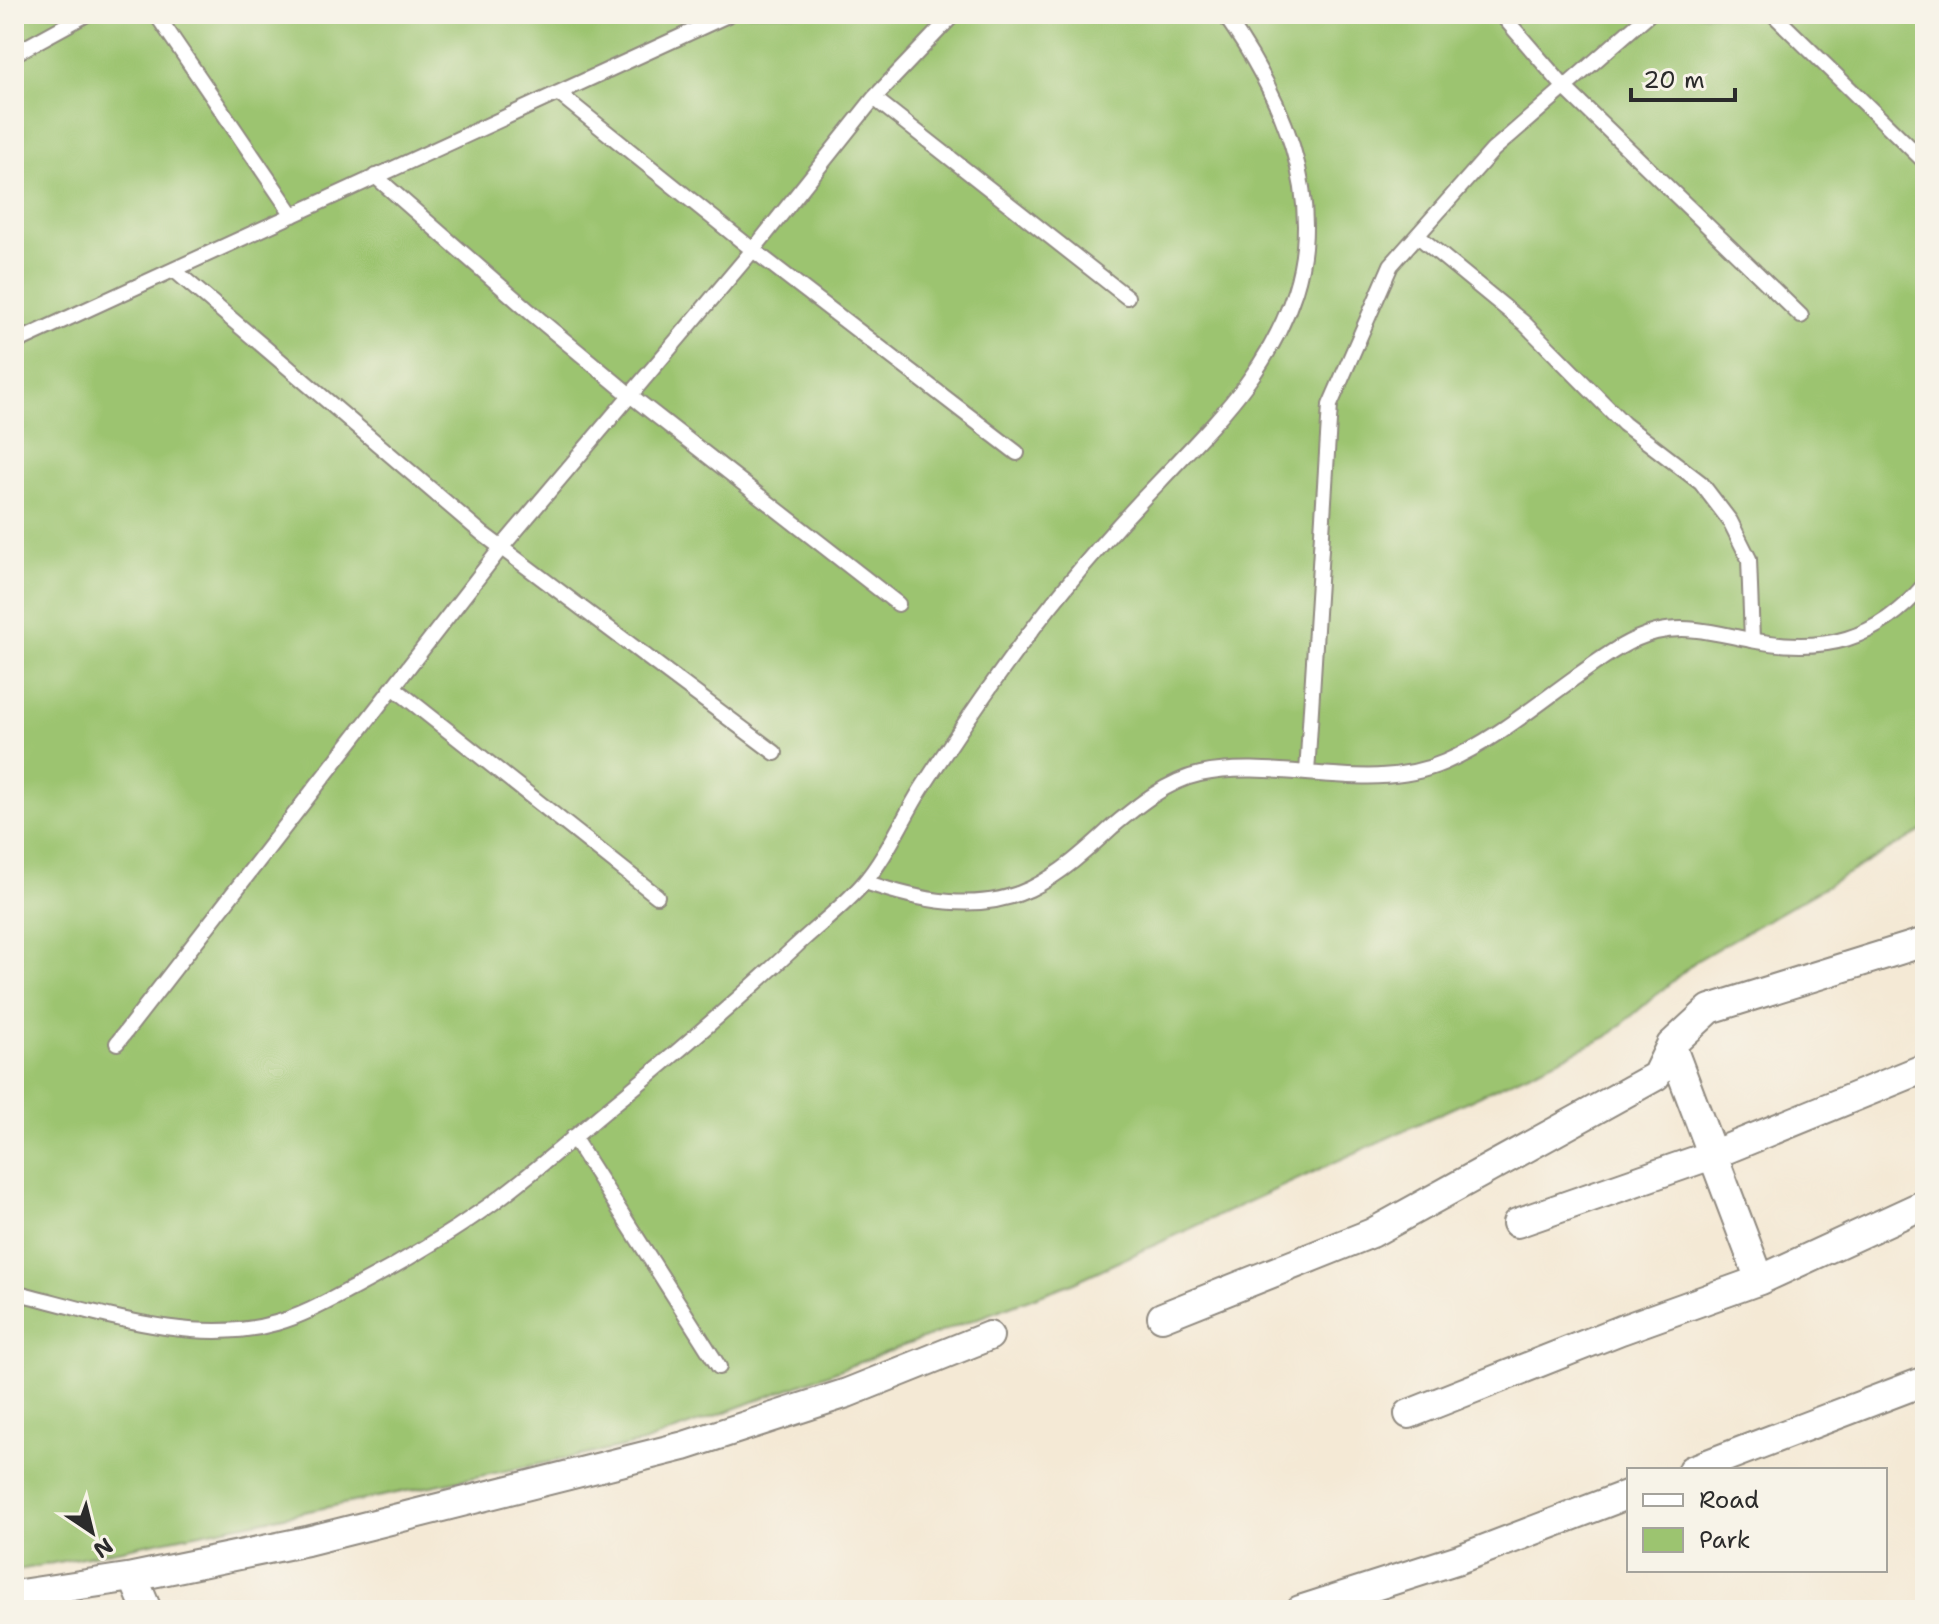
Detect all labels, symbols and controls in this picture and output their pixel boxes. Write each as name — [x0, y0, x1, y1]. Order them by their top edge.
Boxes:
scale bar — [1631, 52, 1735, 102]
text: 20 m — [1643, 64, 1705, 96]
legend — [1627, 1468, 1887, 1572]
text: Road — [1699, 1484, 1759, 1516]
north arrow — [52, 1492, 132, 1572]
text: Park — [1699, 1524, 1751, 1556]
text: N — [88, 1531, 119, 1565]

